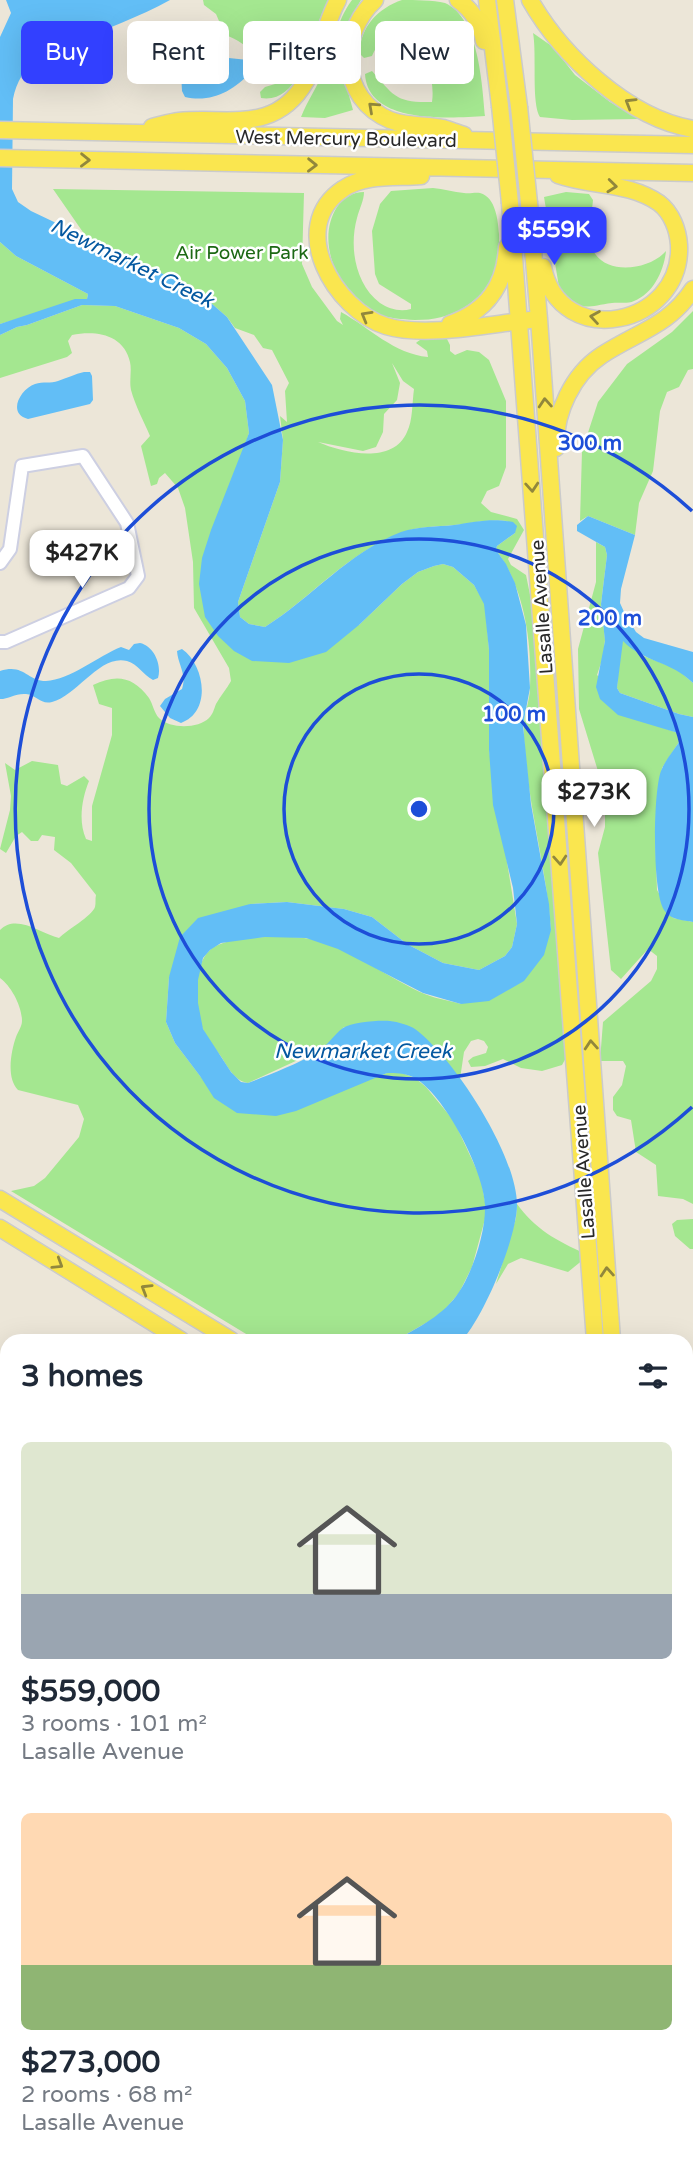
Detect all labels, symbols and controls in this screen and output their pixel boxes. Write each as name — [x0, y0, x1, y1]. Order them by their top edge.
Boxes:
chip: Buy — [21, 21, 113, 84]
chip: Rent — [127, 21, 229, 84]
chip: Filters — [243, 21, 361, 84]
chip: New — [375, 21, 474, 84]
one-way arrow — [625, 98, 638, 111]
one-way arrow — [368, 103, 381, 115]
street label: West Mercury Boulevard — [235, 126, 457, 152]
one-way arrow — [80, 152, 91, 168]
one-way arrow — [308, 157, 318, 173]
one-way arrow — [607, 178, 618, 193]
pin: $559K — [505, 208, 603, 267]
water label: Newmarket Creek — [46, 213, 219, 314]
text: $559K — [518, 216, 590, 244]
park label: Air Power Park — [175, 242, 309, 264]
one-way arrow — [589, 310, 601, 325]
one-way arrow — [361, 311, 374, 324]
one-way arrow — [538, 397, 553, 408]
text: 300 m — [558, 431, 622, 456]
one-way arrow — [524, 482, 539, 493]
pin: $427K — [33, 530, 131, 590]
text: $427K — [46, 539, 118, 567]
street label: Lasalle Avenue — [526, 539, 558, 675]
text: 200 m — [578, 606, 642, 631]
text: 100 m — [482, 702, 546, 727]
pin: $273K — [545, 770, 643, 829]
text: $273K — [558, 778, 630, 806]
centre of rings — [407, 797, 431, 821]
one-way arrow — [552, 855, 567, 866]
water label: Newmarket Creek — [274, 1039, 454, 1064]
one-way arrow — [584, 1040, 599, 1051]
street label: Lasalle Avenue — [568, 1104, 600, 1240]
one-way arrow — [50, 1256, 63, 1269]
one-way arrow — [600, 1267, 615, 1278]
one-way arrow — [141, 1285, 154, 1298]
icon: filters — [634, 1357, 672, 1395]
text: 3 homes — [21, 1358, 143, 1395]
icon: home — [284, 1487, 410, 1613]
text: $559,000 — [21, 1673, 160, 1710]
text: 3 rooms · 101 m² — [21, 1710, 207, 1738]
text: Lasalle Avenue — [21, 1738, 184, 1766]
icon: home — [284, 1858, 410, 1984]
text: $273,000 — [21, 2044, 160, 2081]
text: 2 rooms · 68 m² — [21, 2081, 192, 2109]
text: Lasalle Avenue — [21, 2109, 184, 2137]

